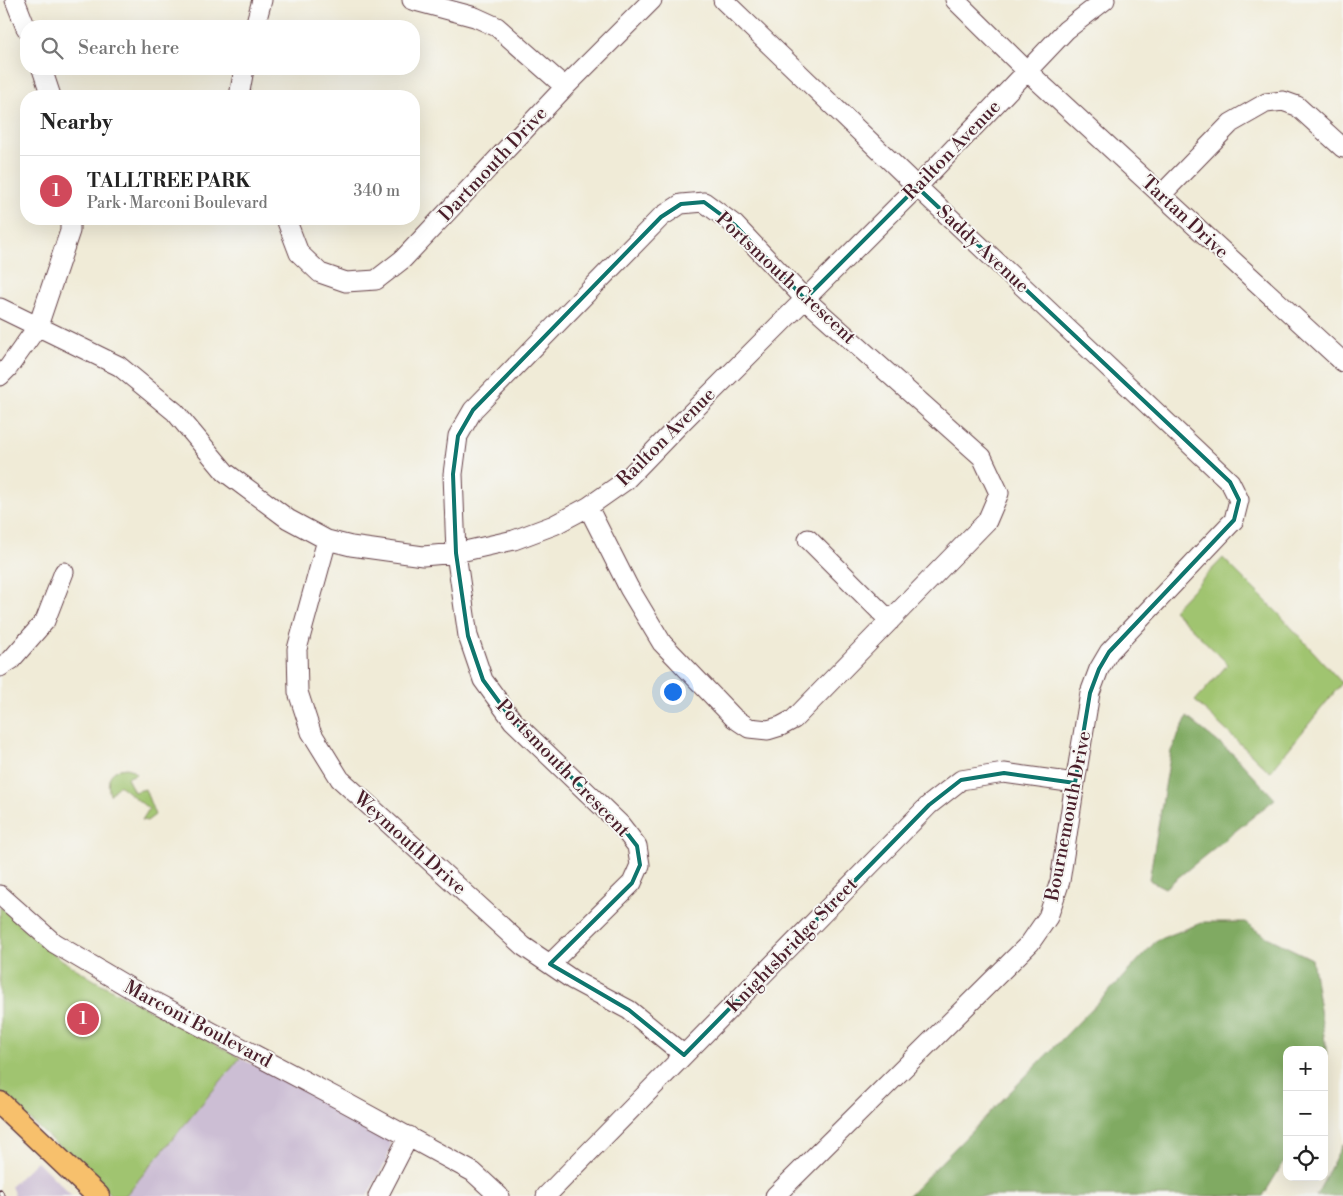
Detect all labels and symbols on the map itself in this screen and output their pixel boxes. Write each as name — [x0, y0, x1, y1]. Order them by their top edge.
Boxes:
street label: Railton Avenue — [898, 95, 1006, 205]
street label: Dartmouth Drive — [434, 101, 552, 227]
street label: Tartan Drive — [1136, 170, 1234, 264]
street label: Saddy Avenue — [932, 200, 1034, 298]
street label: Portsmouth Crescent — [711, 207, 861, 349]
street label: Railton Avenue — [612, 383, 720, 491]
your location — [660, 679, 686, 705]
street label: Portsmouth Crescent — [491, 694, 635, 842]
street label: Bournemouth Drive — [1040, 729, 1096, 904]
street label: Weymouth Drive — [348, 785, 471, 900]
street label: Knightsbridge Street — [721, 872, 863, 1018]
street label: Marconi Boulevard — [120, 975, 276, 1073]
pin: 1 — [67, 1000, 99, 1038]

